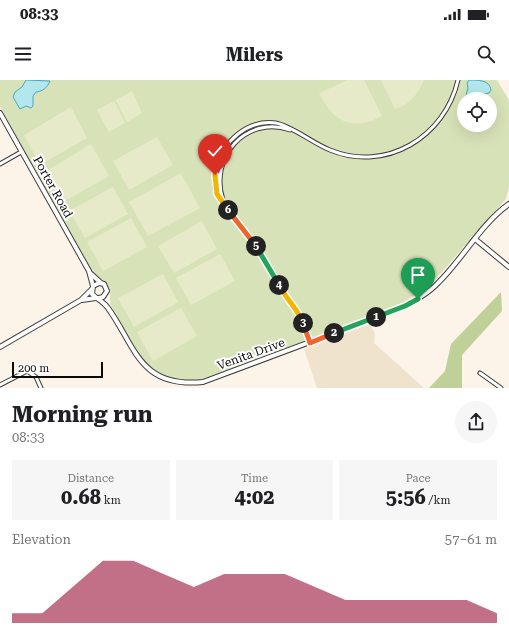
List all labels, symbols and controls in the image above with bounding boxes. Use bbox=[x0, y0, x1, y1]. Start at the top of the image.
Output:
text: 08:33 bbox=[20, 5, 58, 23]
icon: menu bbox=[12, 43, 34, 65]
icon: search bbox=[475, 43, 497, 65]
text: Milers bbox=[226, 44, 283, 65]
map controls bbox=[457, 92, 497, 132]
button: locate bbox=[457, 92, 497, 132]
pin bbox=[198, 134, 232, 175]
icon: check bbox=[204, 140, 226, 162]
street label: Porter Road bbox=[30, 154, 76, 221]
pin: 6 bbox=[218, 200, 238, 220]
text: 6 bbox=[225, 203, 231, 216]
pin: 5 bbox=[246, 236, 266, 256]
text: 5 bbox=[253, 239, 259, 252]
pin bbox=[401, 258, 435, 299]
icon: arrive bbox=[407, 264, 429, 286]
pin: 4 bbox=[269, 275, 289, 295]
text: 4 bbox=[276, 278, 282, 291]
pin: 1 bbox=[366, 307, 386, 327]
text: 1 bbox=[373, 310, 379, 323]
pin: 3 bbox=[293, 313, 313, 333]
text: 3 bbox=[300, 316, 306, 329]
pin: 2 bbox=[324, 323, 344, 343]
text: 2 bbox=[331, 326, 337, 339]
street label: Venita Drive bbox=[215, 335, 287, 373]
scale bar bbox=[12, 360, 103, 379]
text: 200 m bbox=[18, 362, 49, 375]
button: share bbox=[455, 401, 497, 443]
text: Morning run bbox=[12, 402, 153, 427]
text: 08:33 bbox=[12, 430, 44, 445]
text: Distance bbox=[68, 472, 114, 485]
text: Time bbox=[241, 472, 268, 485]
text: Pace bbox=[406, 472, 431, 485]
text: 0.68 bbox=[61, 485, 101, 509]
text: 4:02 bbox=[235, 485, 274, 509]
text: 5:56 bbox=[386, 485, 426, 509]
text: km bbox=[101, 494, 121, 507]
text: /km bbox=[426, 494, 451, 507]
text: Elevation bbox=[12, 532, 71, 547]
text: 57–61 m bbox=[445, 532, 497, 547]

